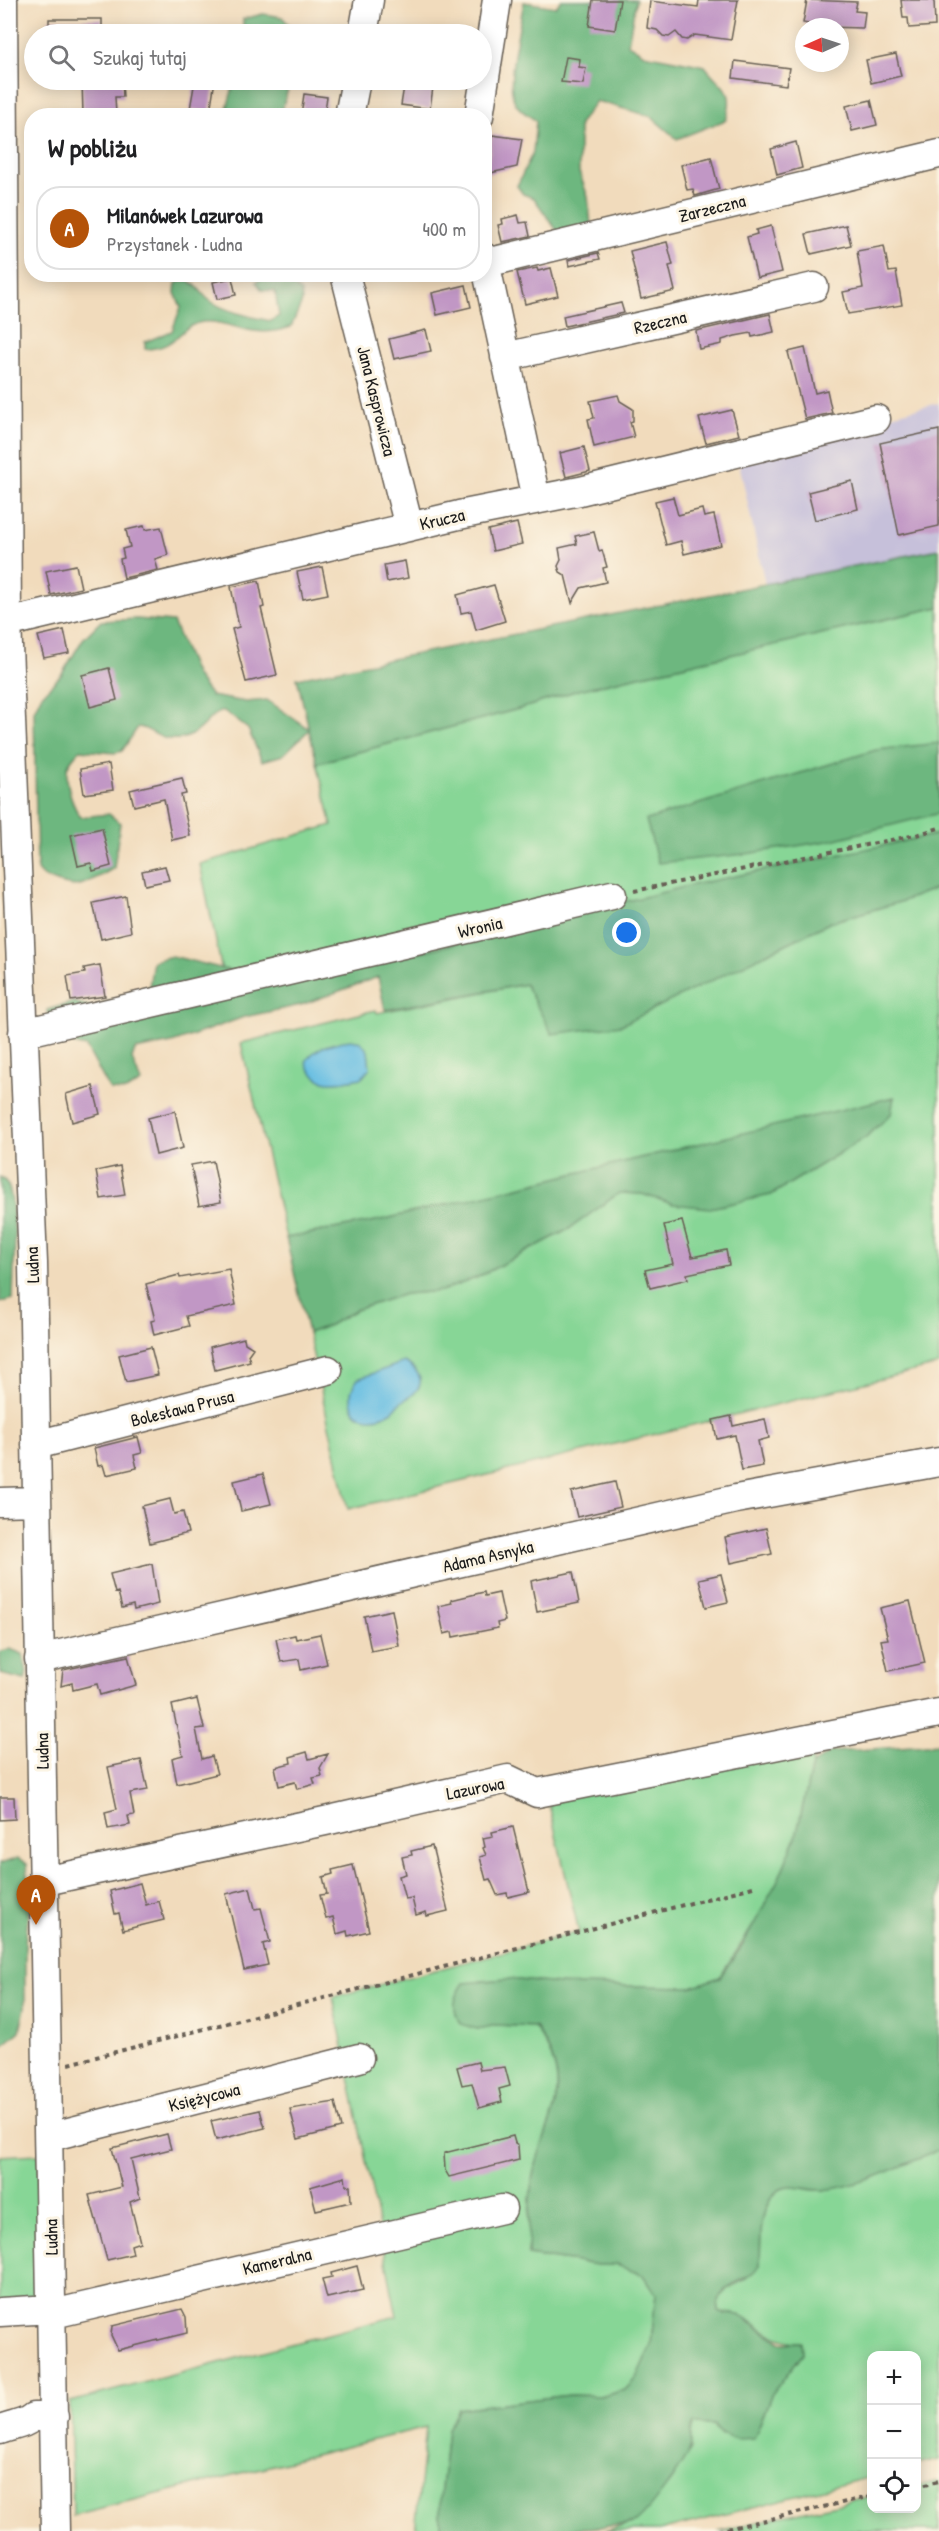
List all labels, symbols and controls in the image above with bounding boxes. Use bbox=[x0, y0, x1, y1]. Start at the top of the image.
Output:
north arrow bbox=[795, 18, 849, 72]
search box bbox=[24, 24, 492, 90]
icon: search bbox=[45, 41, 78, 74]
text: Szukaj tutaj bbox=[93, 42, 187, 72]
text: W pobliżu bbox=[48, 130, 137, 165]
street label: Zarzeczna bbox=[676, 188, 748, 228]
text: Milanówek Lazurowa bbox=[107, 200, 263, 230]
text: A bbox=[65, 215, 74, 242]
text: 400 m bbox=[422, 215, 466, 242]
text: Przystanek · Ludna bbox=[107, 230, 242, 257]
street label: Rzeczna bbox=[631, 304, 689, 340]
street label: Jana Kasprowicza bbox=[351, 343, 403, 459]
street label: Krucza bbox=[417, 502, 467, 536]
street label: Wronia bbox=[456, 910, 504, 944]
your location bbox=[612, 918, 641, 947]
street label: Ludna bbox=[19, 1247, 45, 1283]
street label: Bolesława Prusa bbox=[128, 1383, 236, 1433]
street label: Adama Asnyka bbox=[440, 1533, 536, 1579]
street label: Ludna bbox=[29, 1733, 55, 1769]
street label: Lazurowa bbox=[444, 1770, 506, 1806]
pin: A bbox=[16, 1876, 56, 1925]
street label: Księżycowa bbox=[166, 2076, 242, 2118]
street label: Ludna bbox=[38, 2219, 64, 2255]
street label: Kameralna bbox=[240, 2241, 314, 2281]
map controls bbox=[867, 2351, 921, 2513]
button: + bbox=[867, 2351, 921, 2405]
button: − bbox=[867, 2405, 921, 2459]
button: locate bbox=[867, 2459, 921, 2513]

